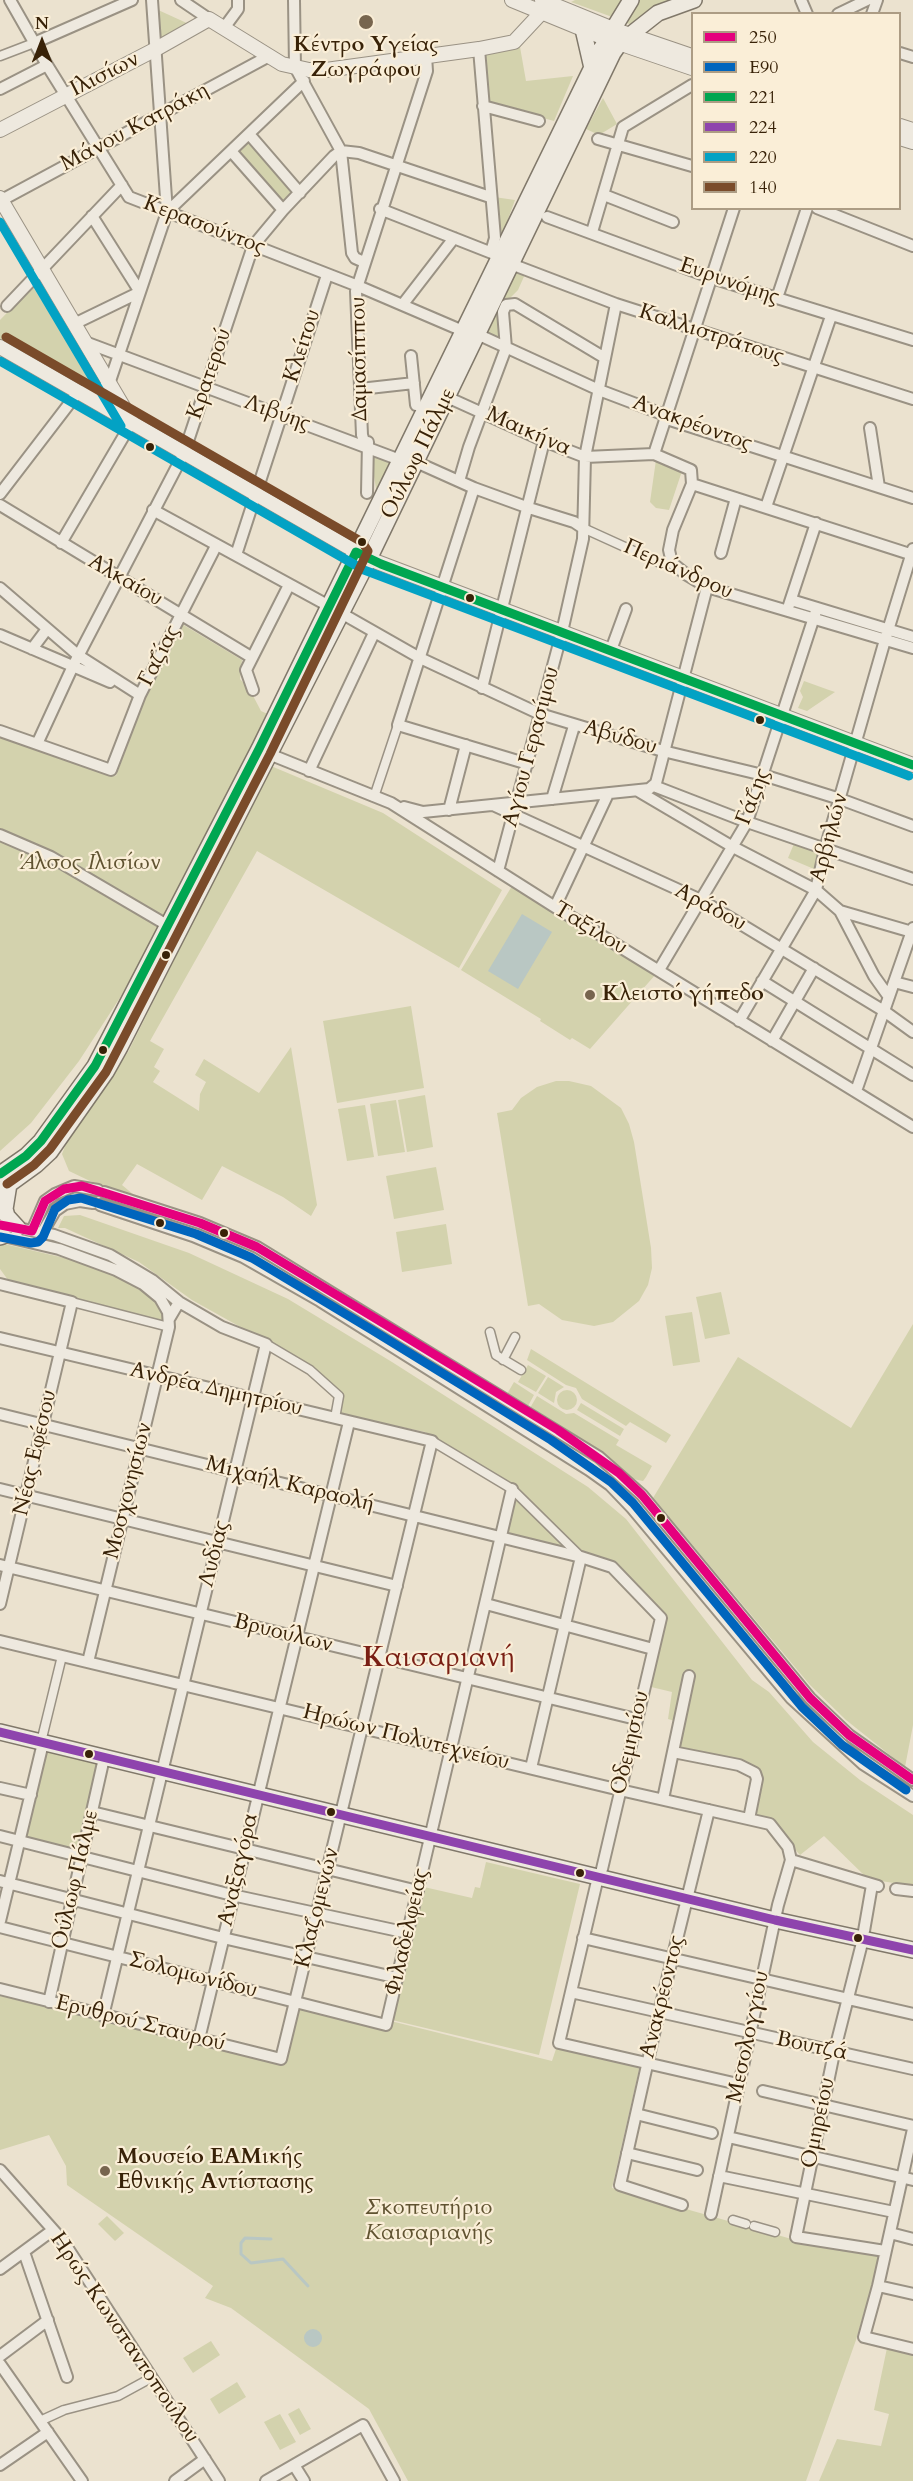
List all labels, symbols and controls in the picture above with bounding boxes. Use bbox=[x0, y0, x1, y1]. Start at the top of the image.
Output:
north arrow bbox=[12, 12, 72, 72]
legend bbox=[691, 12, 901, 210]
text: N bbox=[35, 13, 49, 35]
marker: Κέντρο Υγείας Ζωγράφου bbox=[357, 13, 375, 31]
text: 250 bbox=[749, 25, 777, 50]
place label: Κέντρο Υγείας Ζωγράφου bbox=[293, 33, 439, 84]
street label: Ιλισίων bbox=[66, 47, 144, 103]
text: Ε90 bbox=[749, 55, 779, 80]
street label: Μάνου Κατράκη bbox=[56, 78, 214, 178]
text: 221 bbox=[749, 85, 777, 110]
text: 224 bbox=[749, 115, 777, 140]
text: 220 bbox=[749, 145, 777, 170]
text: 140 bbox=[749, 175, 777, 200]
street label: Κερασούντος bbox=[139, 191, 269, 261]
street label: Ευρυνόμης bbox=[676, 253, 782, 311]
street label: Δαμασίππου bbox=[346, 296, 374, 422]
street label: Καλλιστράτους bbox=[635, 299, 787, 371]
street label: Κλείτου bbox=[279, 306, 327, 386]
street label: Κρατερού bbox=[182, 325, 238, 423]
street label: Ούλωφ Πάλμε bbox=[376, 384, 462, 524]
street label: Λιβύης bbox=[240, 390, 314, 438]
street label: Ανακρέοντος bbox=[629, 390, 755, 458]
street label: Μαικήνα bbox=[482, 402, 574, 462]
unlabelled marker bbox=[144, 441, 156, 453]
street label: Περιάνδρου bbox=[619, 534, 737, 606]
unlabelled marker bbox=[356, 536, 368, 548]
street label: Αλκαίου bbox=[83, 549, 167, 613]
unlabelled marker bbox=[464, 592, 476, 604]
street label: Γαζίας bbox=[133, 621, 187, 691]
street label: Αγίου Γερασίμου bbox=[498, 664, 566, 830]
unlabelled marker bbox=[754, 714, 766, 726]
street label: Αβύδου bbox=[580, 715, 660, 761]
street label: Γάζης bbox=[731, 765, 777, 829]
street label: Αρβηλών bbox=[805, 790, 855, 886]
park label: Άλσος Ιλισίων bbox=[19, 851, 161, 877]
street label: Αράδου bbox=[670, 878, 750, 938]
street label: Ταξίλου bbox=[548, 897, 632, 961]
unlabelled marker bbox=[160, 949, 172, 961]
place label: Κλειστό γήπεδο bbox=[602, 982, 764, 1008]
marker: Κλειστό γήπεδο bbox=[583, 988, 597, 1002]
unlabelled marker bbox=[97, 1044, 109, 1056]
unlabelled marker bbox=[154, 1217, 166, 1229]
unlabelled marker bbox=[218, 1227, 230, 1239]
street label: Ανδρέα Δημητρίου bbox=[127, 1357, 305, 1423]
street label: Νέας Εφέσου bbox=[9, 1387, 63, 1519]
street label: Μοσχονησίων bbox=[99, 1420, 159, 1562]
street label: Μιχαήλ Καραολή bbox=[203, 1451, 377, 1519]
unlabelled marker bbox=[655, 1512, 667, 1524]
street label: Λυδίας bbox=[194, 1518, 236, 1590]
street label: Βρυούλων bbox=[231, 1609, 335, 1659]
district label: Καισαριανή bbox=[362, 1643, 516, 1677]
street label: Οδεμησίου bbox=[606, 1688, 656, 1798]
street label: Ηρώων Πολυτεχνείου bbox=[300, 1700, 512, 1776]
unlabelled marker bbox=[83, 1748, 95, 1760]
unlabelled marker bbox=[325, 1806, 337, 1818]
street label: Ούλωφ Πάλμε bbox=[47, 1808, 105, 1952]
street label: Αναξαγόρα bbox=[213, 1811, 265, 1929]
street label: Κλαζομενών bbox=[290, 1845, 346, 1971]
street label: Φιλαδελφείας bbox=[381, 1866, 435, 1998]
unlabelled marker bbox=[574, 1867, 586, 1879]
unlabelled marker bbox=[852, 1932, 864, 1944]
street label: Ανακρέοντος bbox=[635, 1933, 691, 2061]
street label: Σολομωνίδου bbox=[126, 1947, 260, 2005]
street label: Μεσολογγίου bbox=[722, 1968, 776, 2106]
street label: Ερυθρού Σταυρού bbox=[52, 1990, 228, 2058]
street label: Βουτζά bbox=[774, 2027, 850, 2067]
street label: Ομηρείου bbox=[796, 2075, 842, 2171]
place label: Μουσείο ΕΑΜικής Εθνικής Αντίστασης bbox=[117, 2145, 314, 2196]
marker: Μουσείο ΕΑΜικής Εθνικής Αντίστασης bbox=[98, 2164, 112, 2178]
park label: Σκοπευτήριο Καισαριανής bbox=[365, 2196, 493, 2248]
street label: Ηρώς Κωνσταντοπούλου bbox=[44, 2228, 204, 2448]

